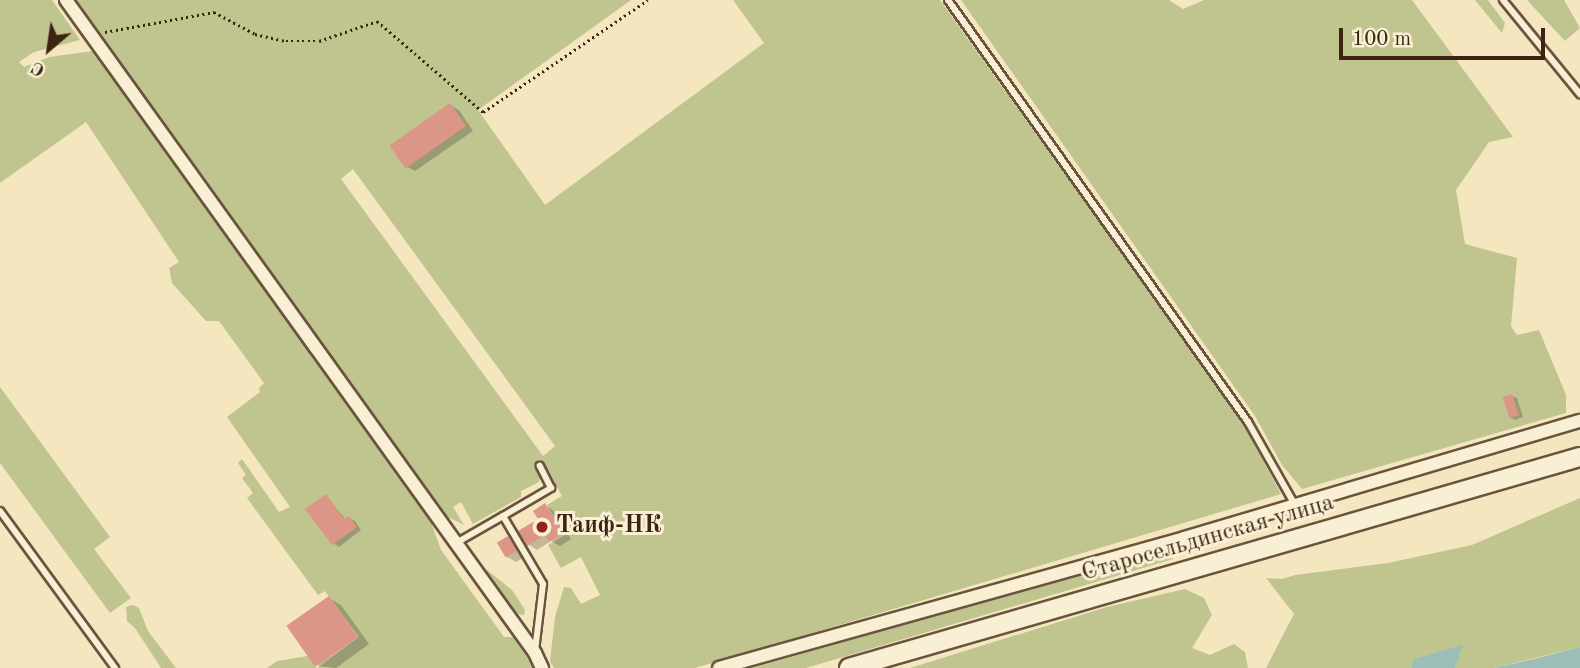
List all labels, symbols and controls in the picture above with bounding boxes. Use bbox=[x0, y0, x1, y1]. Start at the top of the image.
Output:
north arrow bbox=[14, 14, 84, 84]
scale bar bbox=[1342, 14, 1548, 58]
text: 100 m bbox=[1352, 29, 1411, 50]
text: С bbox=[28, 56, 49, 79]
street label: Старосельдинская улица bbox=[1079, 489, 1337, 589]
place label: Таиф-НК bbox=[556, 513, 661, 541]
marker: Таиф-НК bbox=[534, 519, 550, 535]

